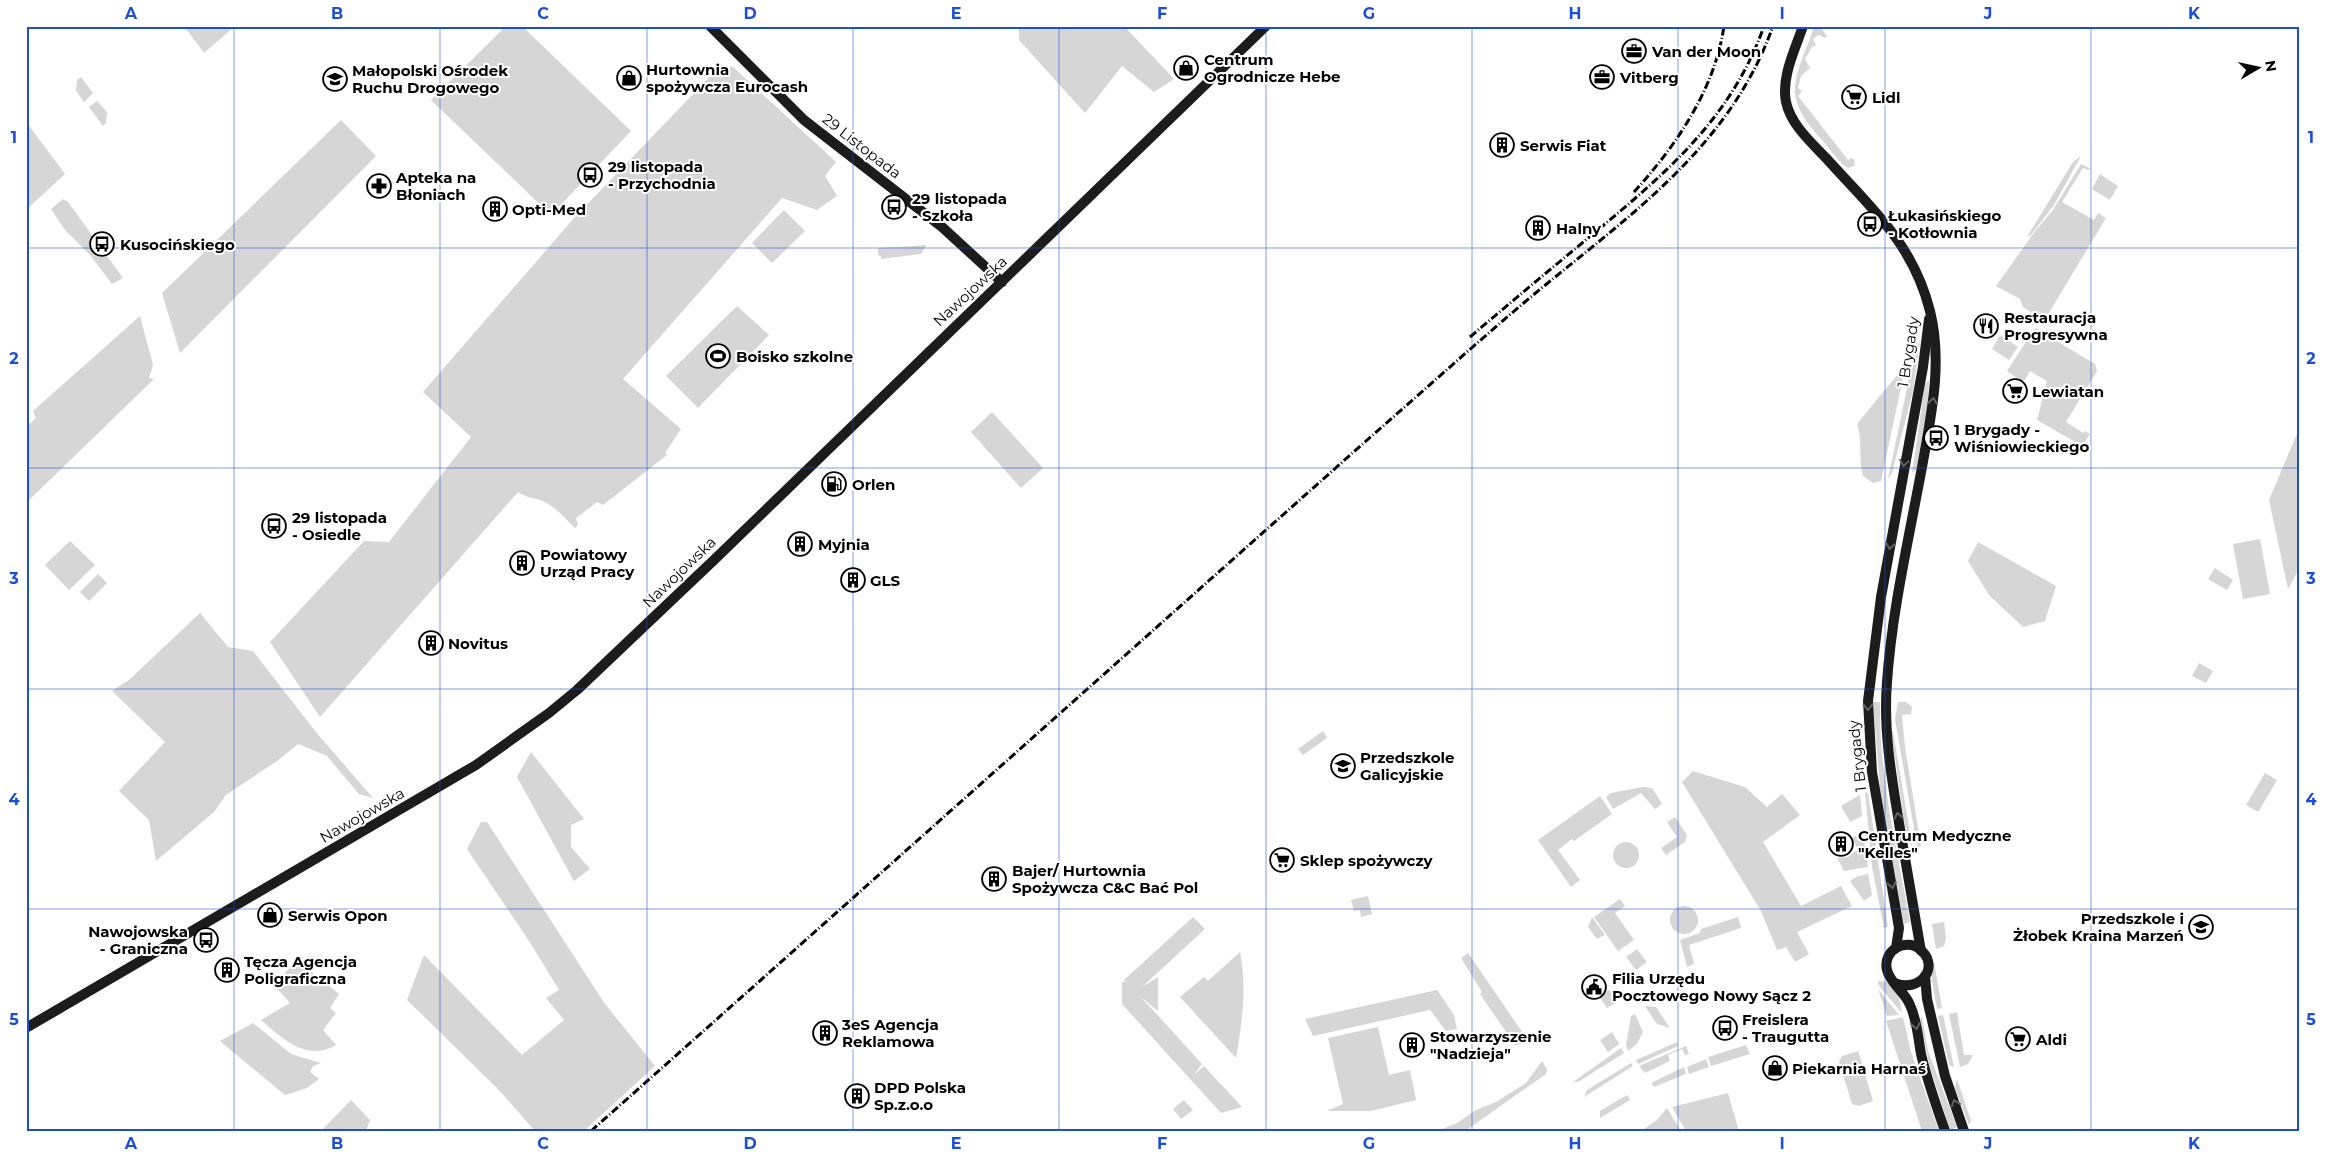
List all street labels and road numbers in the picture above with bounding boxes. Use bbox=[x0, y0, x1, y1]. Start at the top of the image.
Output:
street label: 29 Listopada bbox=[819, 109, 905, 183]
street label: Nawojowska bbox=[929, 252, 1011, 330]
street label: 1 Brygady bbox=[1893, 314, 1923, 389]
street label: Nawojowska bbox=[638, 532, 720, 612]
street label: 1 Brygady bbox=[1844, 718, 1870, 793]
street label: Nawojowska bbox=[316, 783, 408, 847]

